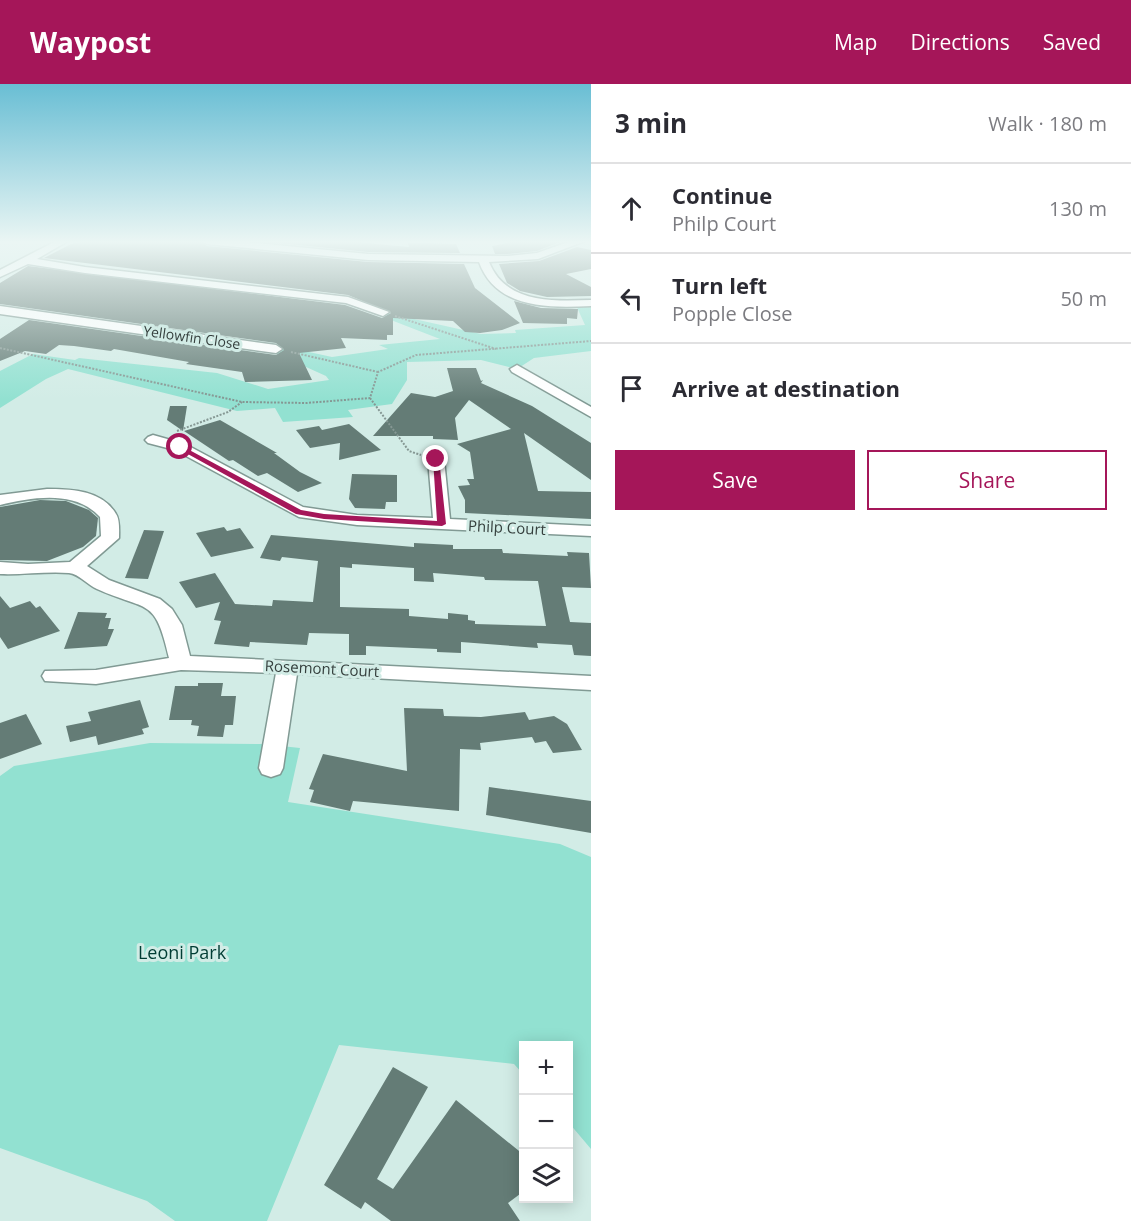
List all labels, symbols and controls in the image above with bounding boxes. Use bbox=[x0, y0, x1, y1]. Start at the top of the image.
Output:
text: Waypost bbox=[30, 23, 151, 61]
text: Map bbox=[834, 28, 877, 56]
text: Directions bbox=[910, 28, 1010, 56]
text: Saved bbox=[1043, 28, 1101, 56]
text: 3 min bbox=[615, 105, 687, 141]
text: Walk · 180 m bbox=[988, 110, 1107, 137]
text: Continue bbox=[672, 180, 772, 210]
icon: ahead bbox=[615, 192, 648, 225]
text: 130 m bbox=[1049, 195, 1107, 222]
text: Philp Court bbox=[672, 210, 776, 237]
text: Turn left bbox=[672, 270, 767, 300]
icon: left bbox=[615, 282, 648, 315]
text: 50 m bbox=[1060, 285, 1107, 312]
text: Popple Close bbox=[672, 300, 792, 327]
street label: Yellowfin Close bbox=[142, 321, 242, 353]
icon: arrive bbox=[615, 372, 648, 405]
text: Arrive at destination bbox=[672, 373, 900, 403]
route start bbox=[166, 433, 192, 459]
route end bbox=[422, 445, 448, 471]
button: Save bbox=[615, 450, 855, 510]
button: Share bbox=[867, 450, 1107, 510]
street label: Philp Court bbox=[468, 515, 546, 539]
street label: Rosemont Court bbox=[264, 655, 380, 681]
park label: Leoni Park bbox=[138, 940, 227, 964]
map controls bbox=[519, 1041, 573, 1203]
button: + bbox=[519, 1041, 573, 1095]
button: − bbox=[519, 1095, 573, 1149]
button: layers bbox=[519, 1149, 573, 1203]

